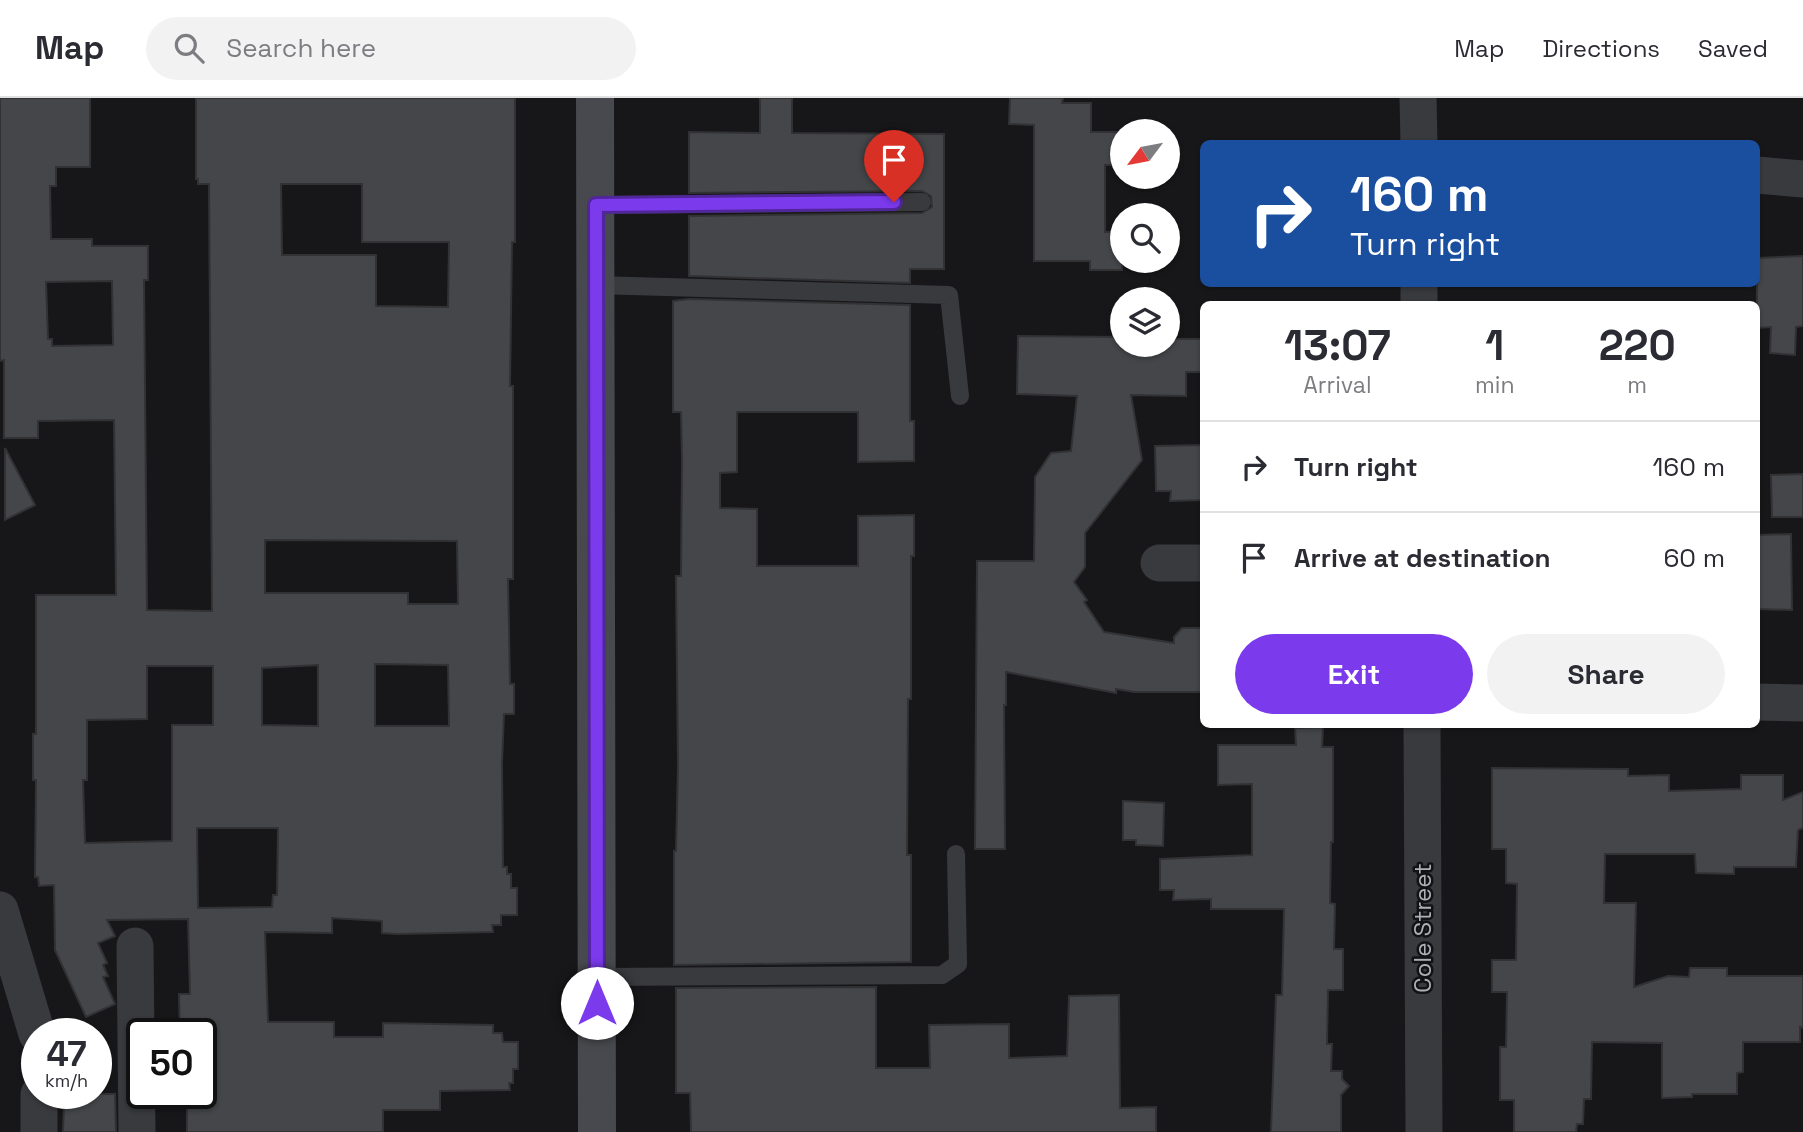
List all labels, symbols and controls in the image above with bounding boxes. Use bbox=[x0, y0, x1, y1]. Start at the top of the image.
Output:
search box bbox=[146, 17, 636, 80]
text: Map bbox=[35, 27, 104, 69]
icon: search bbox=[170, 29, 208, 67]
text: Search here bbox=[226, 31, 376, 65]
text: Map bbox=[1454, 33, 1504, 64]
text: Directions bbox=[1542, 33, 1660, 64]
text: Saved bbox=[1698, 33, 1768, 64]
north arrow bbox=[1110, 119, 1180, 189]
map controls bbox=[1110, 119, 1180, 357]
pin bbox=[864, 130, 924, 202]
icon: arrive bbox=[875, 141, 913, 179]
text: 160 m bbox=[1350, 163, 1488, 225]
icon: right bbox=[1235, 168, 1326, 259]
button: search bbox=[1110, 203, 1180, 273]
text: Turn right bbox=[1350, 224, 1500, 264]
button: layers bbox=[1110, 287, 1180, 357]
text: 13:07 bbox=[1284, 319, 1391, 372]
text: 1 bbox=[1485, 319, 1504, 372]
text: 220 bbox=[1599, 319, 1676, 372]
text: Arrival bbox=[1303, 370, 1372, 400]
text: min bbox=[1475, 370, 1515, 400]
text: m bbox=[1627, 370, 1647, 400]
icon: right bbox=[1235, 448, 1273, 486]
text: Turn right bbox=[1294, 450, 1418, 484]
text: 160 m bbox=[1653, 450, 1725, 484]
icon: arrive bbox=[1235, 539, 1273, 577]
text: Arrive at destination bbox=[1294, 541, 1551, 575]
text: 60 m bbox=[1663, 541, 1725, 575]
button: Exit bbox=[1235, 634, 1473, 714]
button: Share bbox=[1487, 634, 1725, 714]
street label: Cole Street bbox=[1407, 863, 1438, 993]
position arrow bbox=[560, 966, 634, 1040]
speed limit sign: 50 bbox=[126, 1018, 217, 1109]
text: 47 bbox=[46, 1032, 87, 1076]
text: km/h bbox=[45, 1069, 88, 1092]

